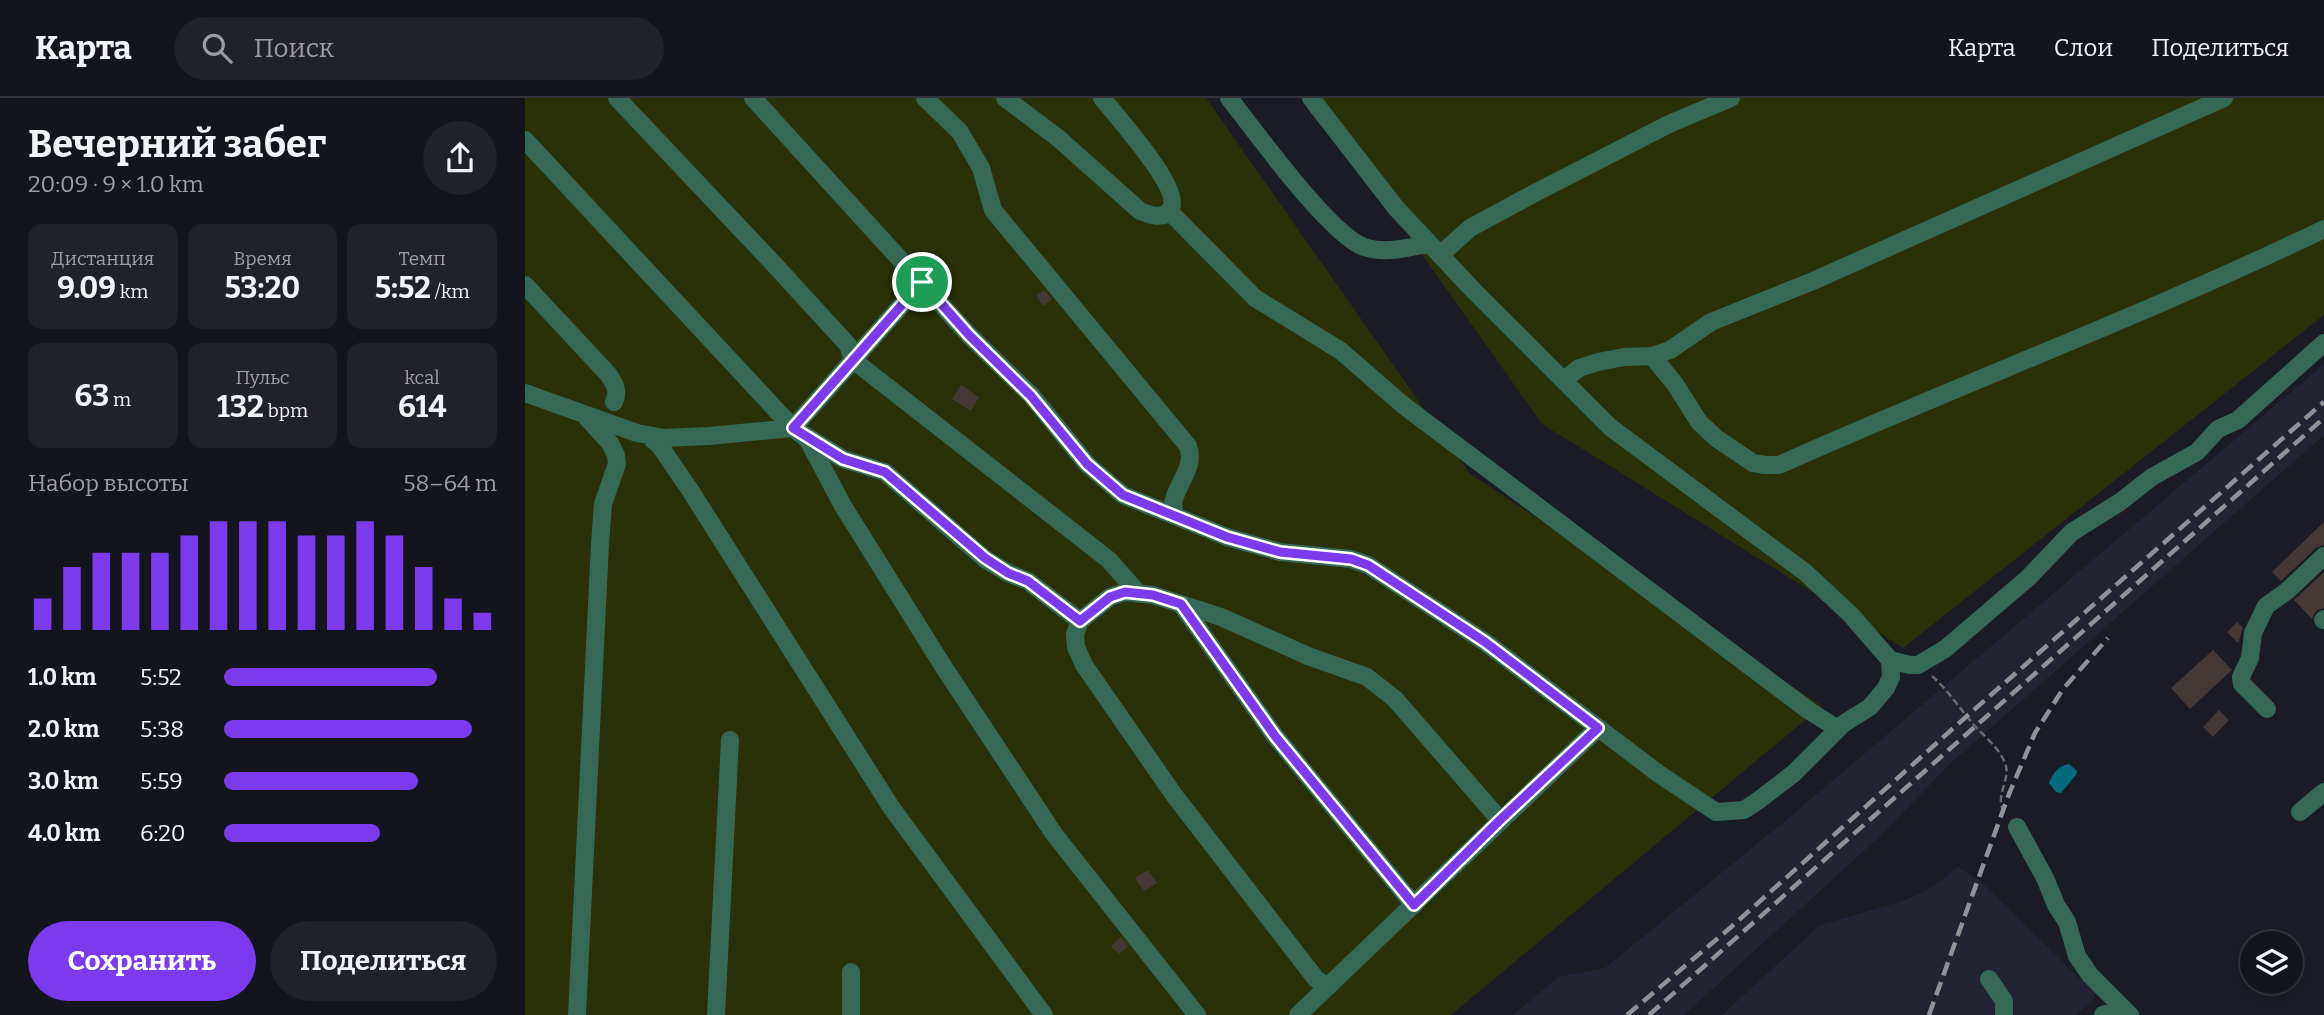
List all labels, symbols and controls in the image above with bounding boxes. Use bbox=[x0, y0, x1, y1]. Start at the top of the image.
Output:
search box bbox=[174, 17, 664, 80]
text: Карта bbox=[35, 28, 132, 68]
icon: search bbox=[198, 29, 236, 67]
text: Поиск bbox=[254, 33, 334, 64]
text: Карта bbox=[1948, 34, 2016, 62]
text: Слои bbox=[2054, 34, 2113, 62]
text: Поделиться bbox=[2151, 34, 2289, 62]
text: Вечерний забег bbox=[28, 121, 326, 167]
button: share bbox=[423, 121, 497, 195]
text: 20:09 · 9 × 1.0 km bbox=[28, 170, 204, 198]
text: Дистанция bbox=[51, 247, 154, 270]
text: Время bbox=[233, 247, 292, 270]
text: Темп bbox=[398, 247, 446, 270]
pin bbox=[892, 252, 952, 312]
icon: arrive bbox=[903, 263, 941, 301]
text: 9.09 bbox=[57, 270, 116, 306]
text: 53:20 bbox=[225, 270, 300, 306]
text: 5:52 bbox=[375, 270, 431, 306]
text: km bbox=[116, 280, 148, 303]
text: /km bbox=[431, 280, 470, 303]
text: Пульс bbox=[235, 366, 290, 389]
text: kcal bbox=[404, 366, 440, 389]
text: 63 bbox=[74, 378, 109, 414]
text: m bbox=[109, 388, 131, 411]
text: 132 bbox=[217, 389, 264, 425]
text: 614 bbox=[398, 389, 446, 425]
text: bpm bbox=[264, 399, 308, 422]
text: Набор высоты bbox=[28, 469, 189, 497]
text: 58–64 m bbox=[403, 469, 497, 497]
text: 1.0 km bbox=[28, 663, 97, 691]
text: 5:52 bbox=[140, 663, 182, 691]
text: 2.0 km bbox=[28, 715, 99, 743]
text: 5:38 bbox=[140, 715, 184, 743]
text: 3.0 km bbox=[28, 767, 99, 795]
text: 5:59 bbox=[140, 767, 183, 795]
text: 4.0 km bbox=[28, 819, 100, 847]
text: 6:20 bbox=[140, 819, 186, 847]
button: Сохранить bbox=[28, 921, 256, 1001]
button: Поделиться bbox=[270, 921, 497, 1001]
map controls bbox=[2240, 931, 2303, 994]
button: layers bbox=[2240, 931, 2303, 994]

